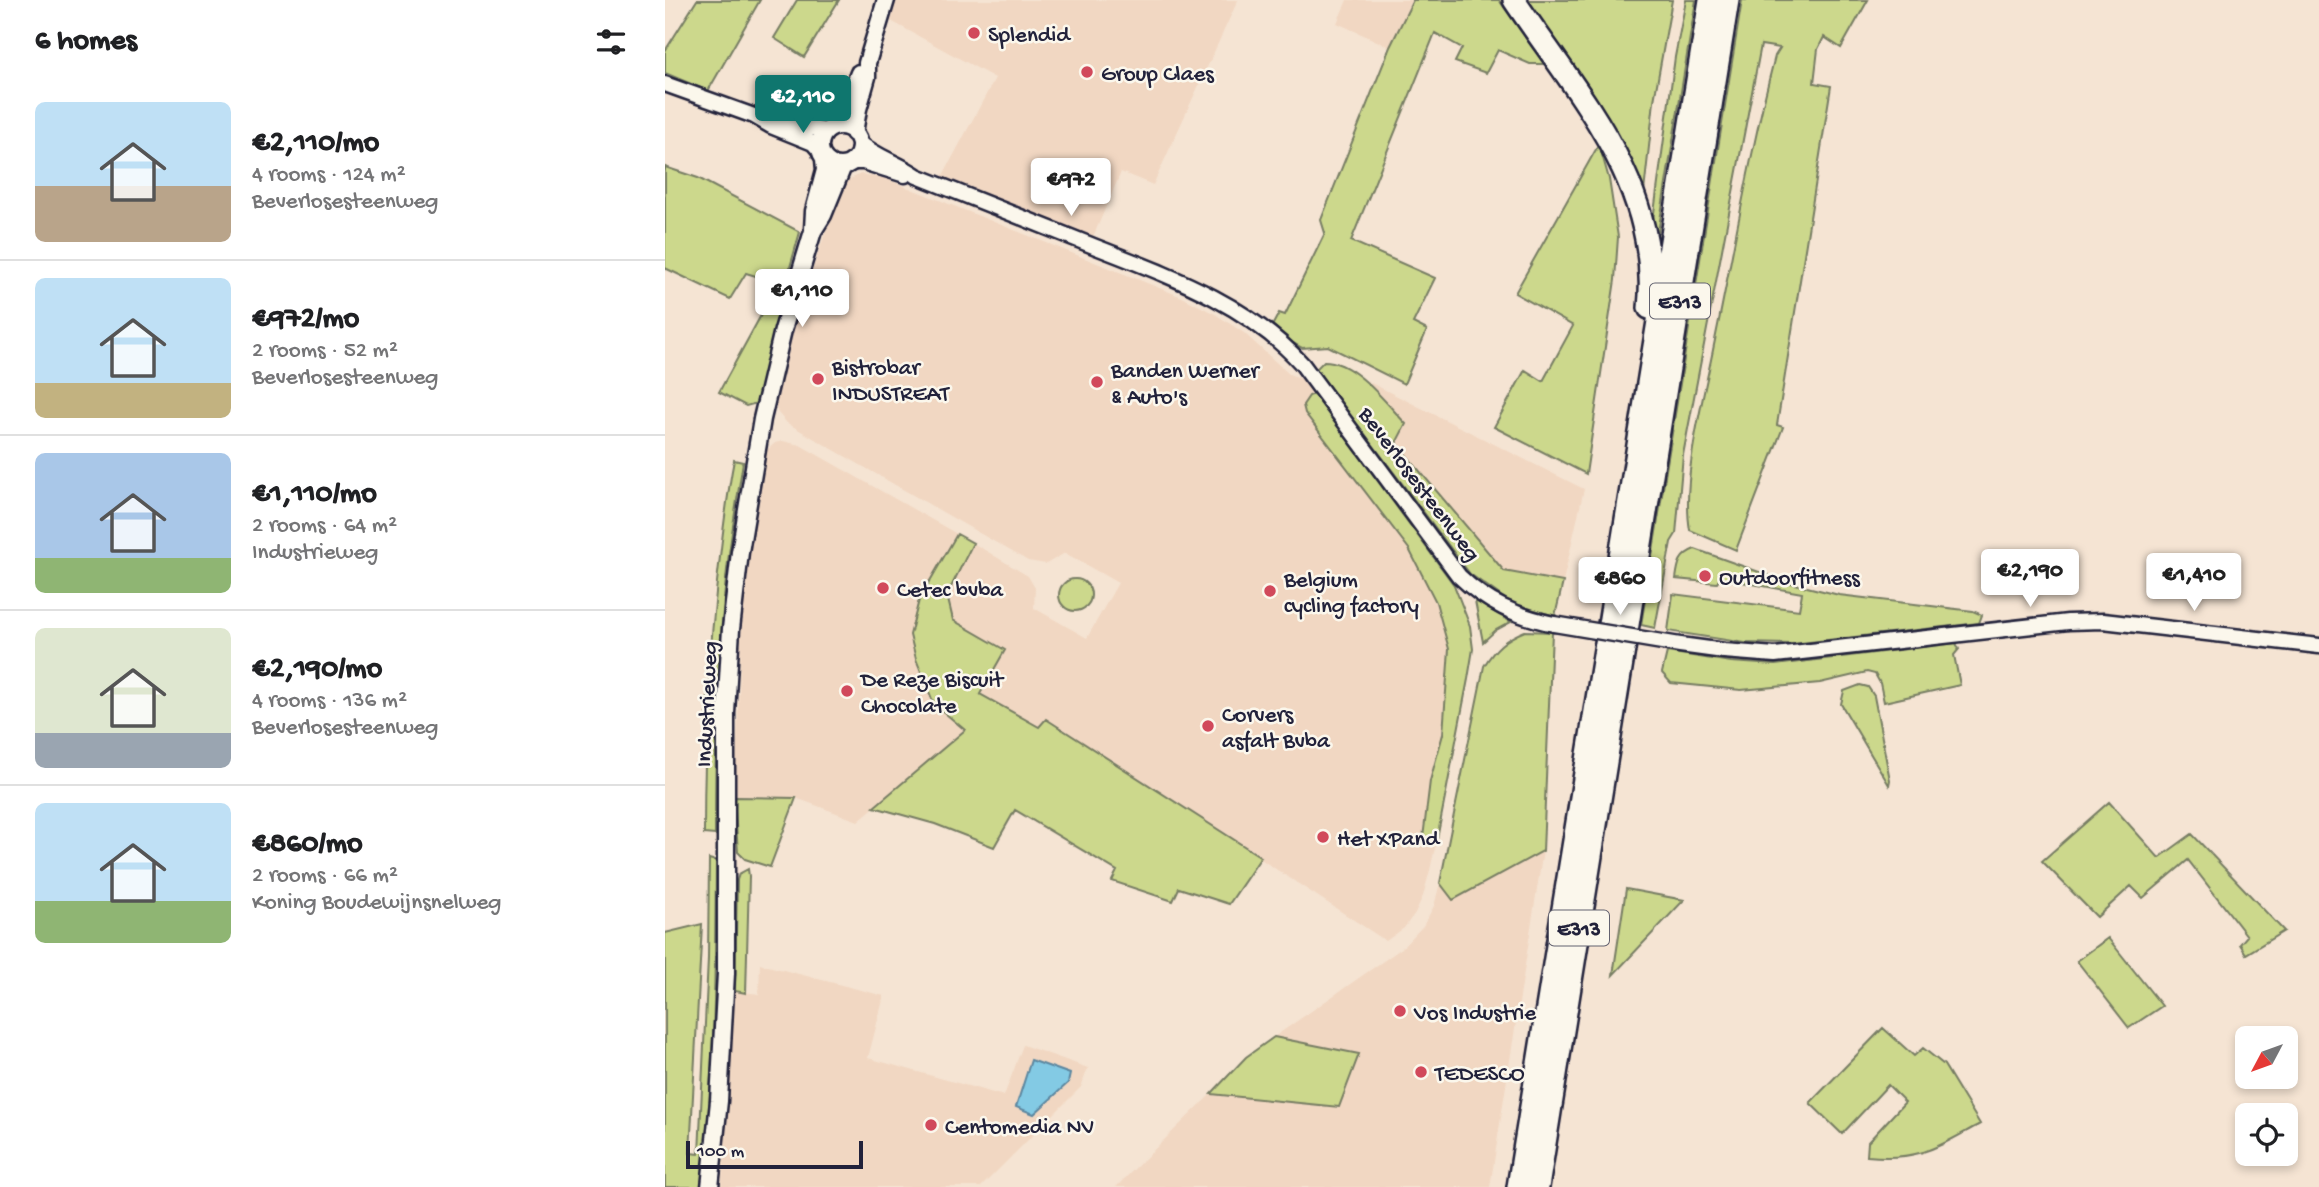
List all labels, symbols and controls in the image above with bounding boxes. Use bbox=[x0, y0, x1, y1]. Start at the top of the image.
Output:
icon: filters bbox=[592, 23, 630, 61]
place label: Splendid bbox=[988, 23, 1071, 50]
text: 6 homes bbox=[35, 25, 137, 60]
marker: Splendid bbox=[966, 25, 982, 41]
place label: Group Claes bbox=[1101, 62, 1214, 89]
marker: Group Claes bbox=[1079, 64, 1095, 80]
pin: €2,110 bbox=[746, 76, 860, 135]
text: €2,110 bbox=[771, 84, 835, 111]
text: €2,110/mo bbox=[252, 127, 379, 162]
icon: home bbox=[91, 130, 175, 214]
pin: €972 bbox=[1030, 158, 1112, 218]
text: 4 rooms · 124 m² bbox=[252, 162, 406, 189]
text: €972 bbox=[1047, 167, 1095, 194]
text: Beverlosesteenweg bbox=[252, 189, 438, 216]
pin: €1,110 bbox=[745, 270, 859, 329]
text: €1,110 bbox=[771, 278, 833, 305]
road number: E313 bbox=[1650, 284, 1710, 318]
text: €972/mo bbox=[252, 303, 359, 338]
icon: home bbox=[91, 306, 175, 390]
text: 2 rooms · 52 m² bbox=[252, 338, 398, 365]
place label: Bistrobar INDUSTREAT bbox=[831, 356, 950, 409]
place label: Banden Werner & Auto's bbox=[1110, 359, 1261, 412]
text: Beverlosesteenweg bbox=[252, 365, 438, 392]
marker: Bistrobar INDUSTREAT bbox=[810, 371, 826, 387]
marker: Banden Werner & Auto's bbox=[1089, 374, 1105, 390]
street label: Beverlosesteenweg bbox=[1351, 402, 1485, 568]
text: €1,110/mo bbox=[252, 478, 377, 513]
icon: home bbox=[91, 481, 175, 565]
text: 2 rooms · 64 m² bbox=[252, 513, 397, 540]
text: Industrieweg bbox=[252, 540, 378, 567]
pin: €2,190 bbox=[1973, 550, 2087, 609]
pin: €1,410 bbox=[2137, 554, 2251, 613]
pin: €860 bbox=[1579, 558, 1661, 617]
text: €2,190 bbox=[1997, 558, 2063, 585]
text: €1,410 bbox=[2162, 562, 2226, 589]
text: €860 bbox=[1594, 566, 1646, 593]
place label: Outdoorfitness bbox=[1719, 566, 1860, 593]
place label: Belgium cycling factory bbox=[1283, 568, 1419, 621]
marker: Outdoorfitness bbox=[1697, 568, 1713, 584]
place label: Cetec bvba bbox=[897, 578, 1004, 605]
marker: Cetec bvba bbox=[875, 580, 891, 596]
marker: Belgium cycling factory bbox=[1262, 583, 1278, 599]
street label: Industrieweg bbox=[692, 640, 725, 768]
text: €2,190/mo bbox=[252, 653, 382, 688]
icon: home bbox=[91, 656, 175, 740]
place label: De Reze Biscuit Chocolate bbox=[859, 668, 1004, 721]
marker: De Reze Biscuit Chocolate bbox=[839, 683, 855, 699]
text: 4 rooms · 136 m² bbox=[252, 688, 407, 715]
place label: Corvers asfalt Bvba bbox=[1222, 703, 1331, 756]
text: Beverlosesteenweg bbox=[252, 715, 438, 742]
marker: Corvers asfalt Bvba bbox=[1200, 718, 1216, 734]
place label: Het XPand bbox=[1337, 827, 1440, 854]
text: €860/mo bbox=[252, 828, 363, 863]
marker: Het XPand bbox=[1315, 829, 1331, 845]
icon: home bbox=[91, 831, 175, 915]
text: 2 rooms · 66 m² bbox=[252, 863, 398, 890]
text: Koning Boudewijnsnelweg bbox=[252, 890, 501, 917]
road number: E313 bbox=[1549, 911, 1609, 946]
place label: Vos Industrie bbox=[1413, 1001, 1537, 1028]
marker: Vos Industrie bbox=[1392, 1003, 1408, 1019]
north arrow bbox=[2235, 1026, 2298, 1088]
map controls bbox=[2235, 1026, 2298, 1166]
place label: TEDESCO bbox=[1433, 1062, 1525, 1089]
marker: TEDESCO bbox=[1413, 1064, 1429, 1080]
button: locate bbox=[2235, 1103, 2298, 1166]
place label: Centomedia NV bbox=[945, 1115, 1094, 1142]
marker: Centomedia NV bbox=[923, 1117, 939, 1133]
scale bar bbox=[686, 1138, 863, 1170]
text: 100 m bbox=[697, 1141, 744, 1164]

